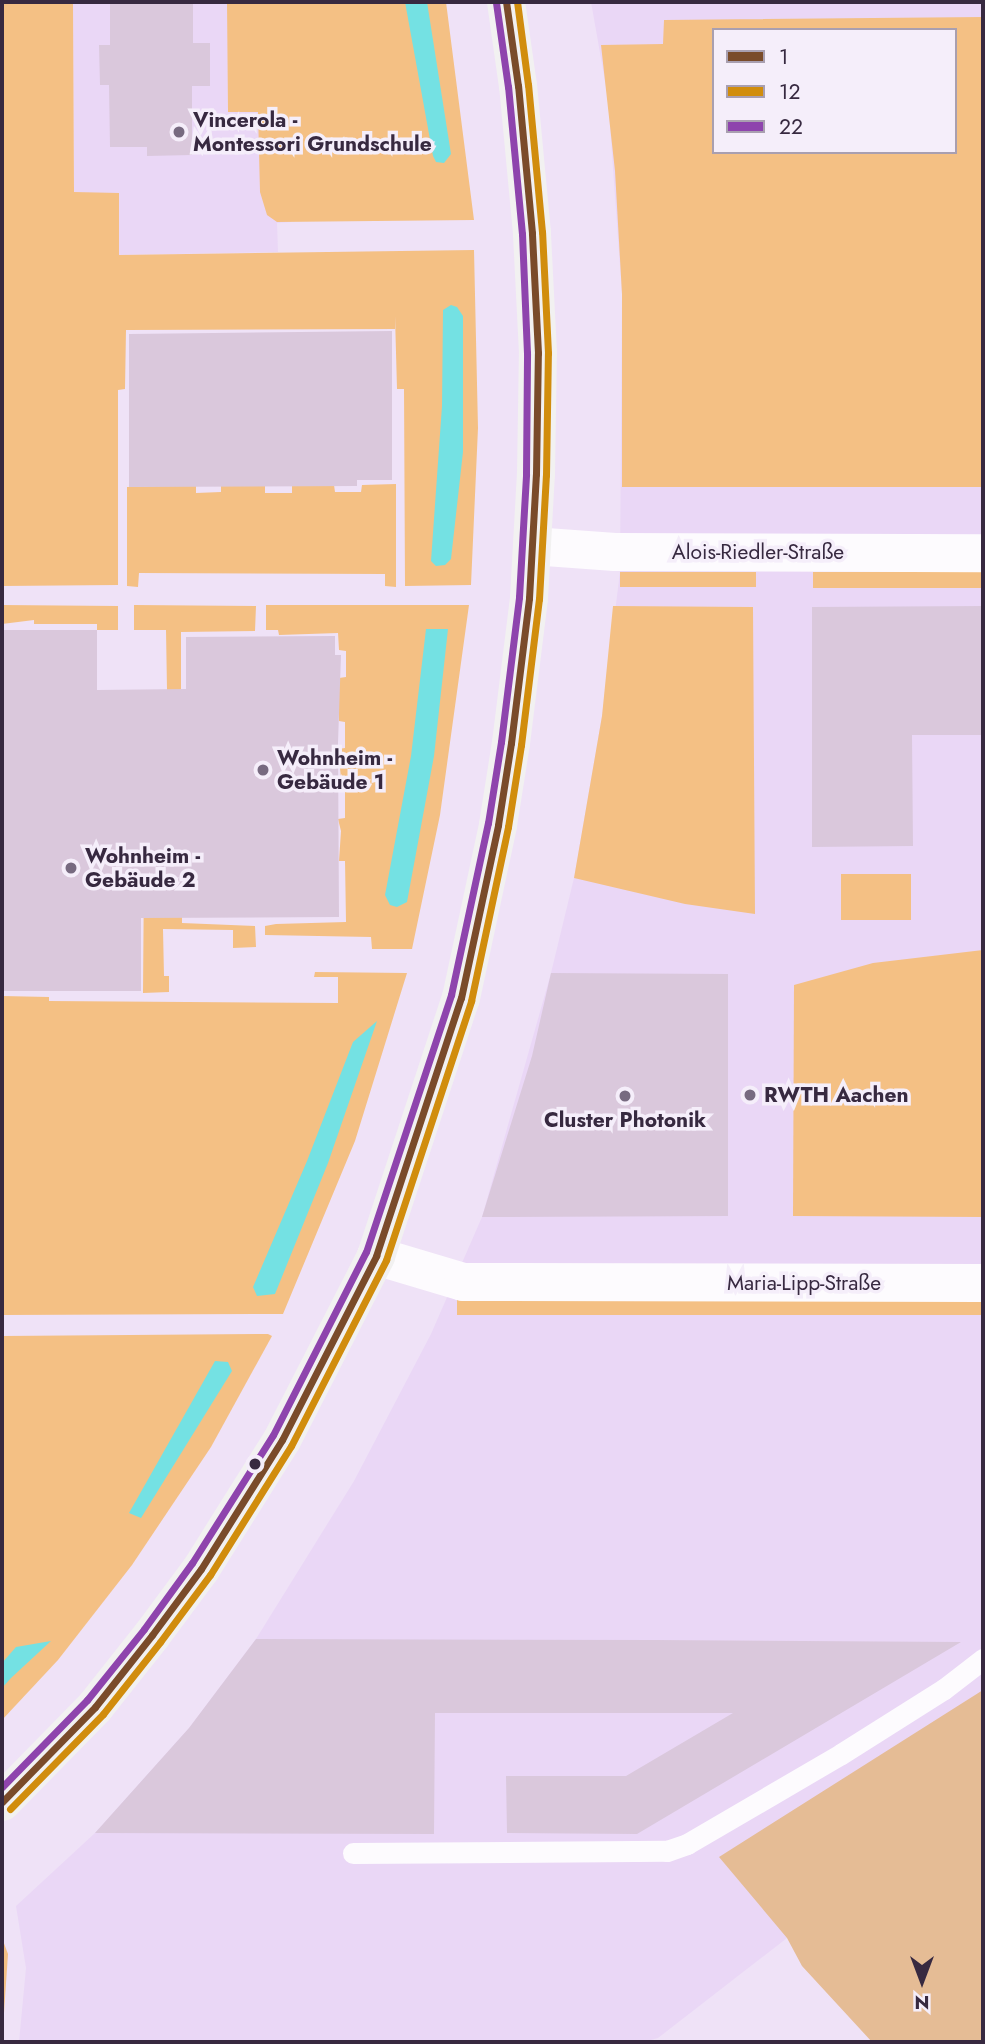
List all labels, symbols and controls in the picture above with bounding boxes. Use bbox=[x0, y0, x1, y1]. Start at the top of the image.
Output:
legend bbox=[712, 28, 957, 154]
text: 1 bbox=[779, 42, 788, 72]
text: 12 bbox=[779, 77, 800, 107]
place label: Vincerola - Montessori Grundschule bbox=[193, 107, 432, 157]
text: 22 bbox=[779, 112, 803, 142]
marker: Vincerola - Montessori Grundschule bbox=[171, 124, 187, 140]
street label: Alois-Riedler-Straße bbox=[672, 539, 844, 565]
place label: Wohnheim - Gebäude 1 bbox=[277, 745, 392, 795]
marker: Wohnheim - Gebäude 1 bbox=[255, 762, 271, 778]
place label: Wohnheim - Gebäude 2 bbox=[85, 843, 200, 893]
marker: Wohnheim - Gebäude 2 bbox=[63, 860, 79, 876]
place label: RWTH Aachen bbox=[764, 1082, 909, 1108]
marker: RWTH Aachen bbox=[742, 1087, 758, 1103]
marker: Cluster Photonik bbox=[617, 1088, 633, 1104]
place label: Cluster Photonik bbox=[544, 1107, 706, 1133]
street label: Maria-Lipp-Straße bbox=[727, 1270, 881, 1296]
unlabelled marker bbox=[248, 1457, 262, 1471]
north arrow bbox=[887, 1946, 957, 2016]
text: N bbox=[914, 1989, 930, 2016]

